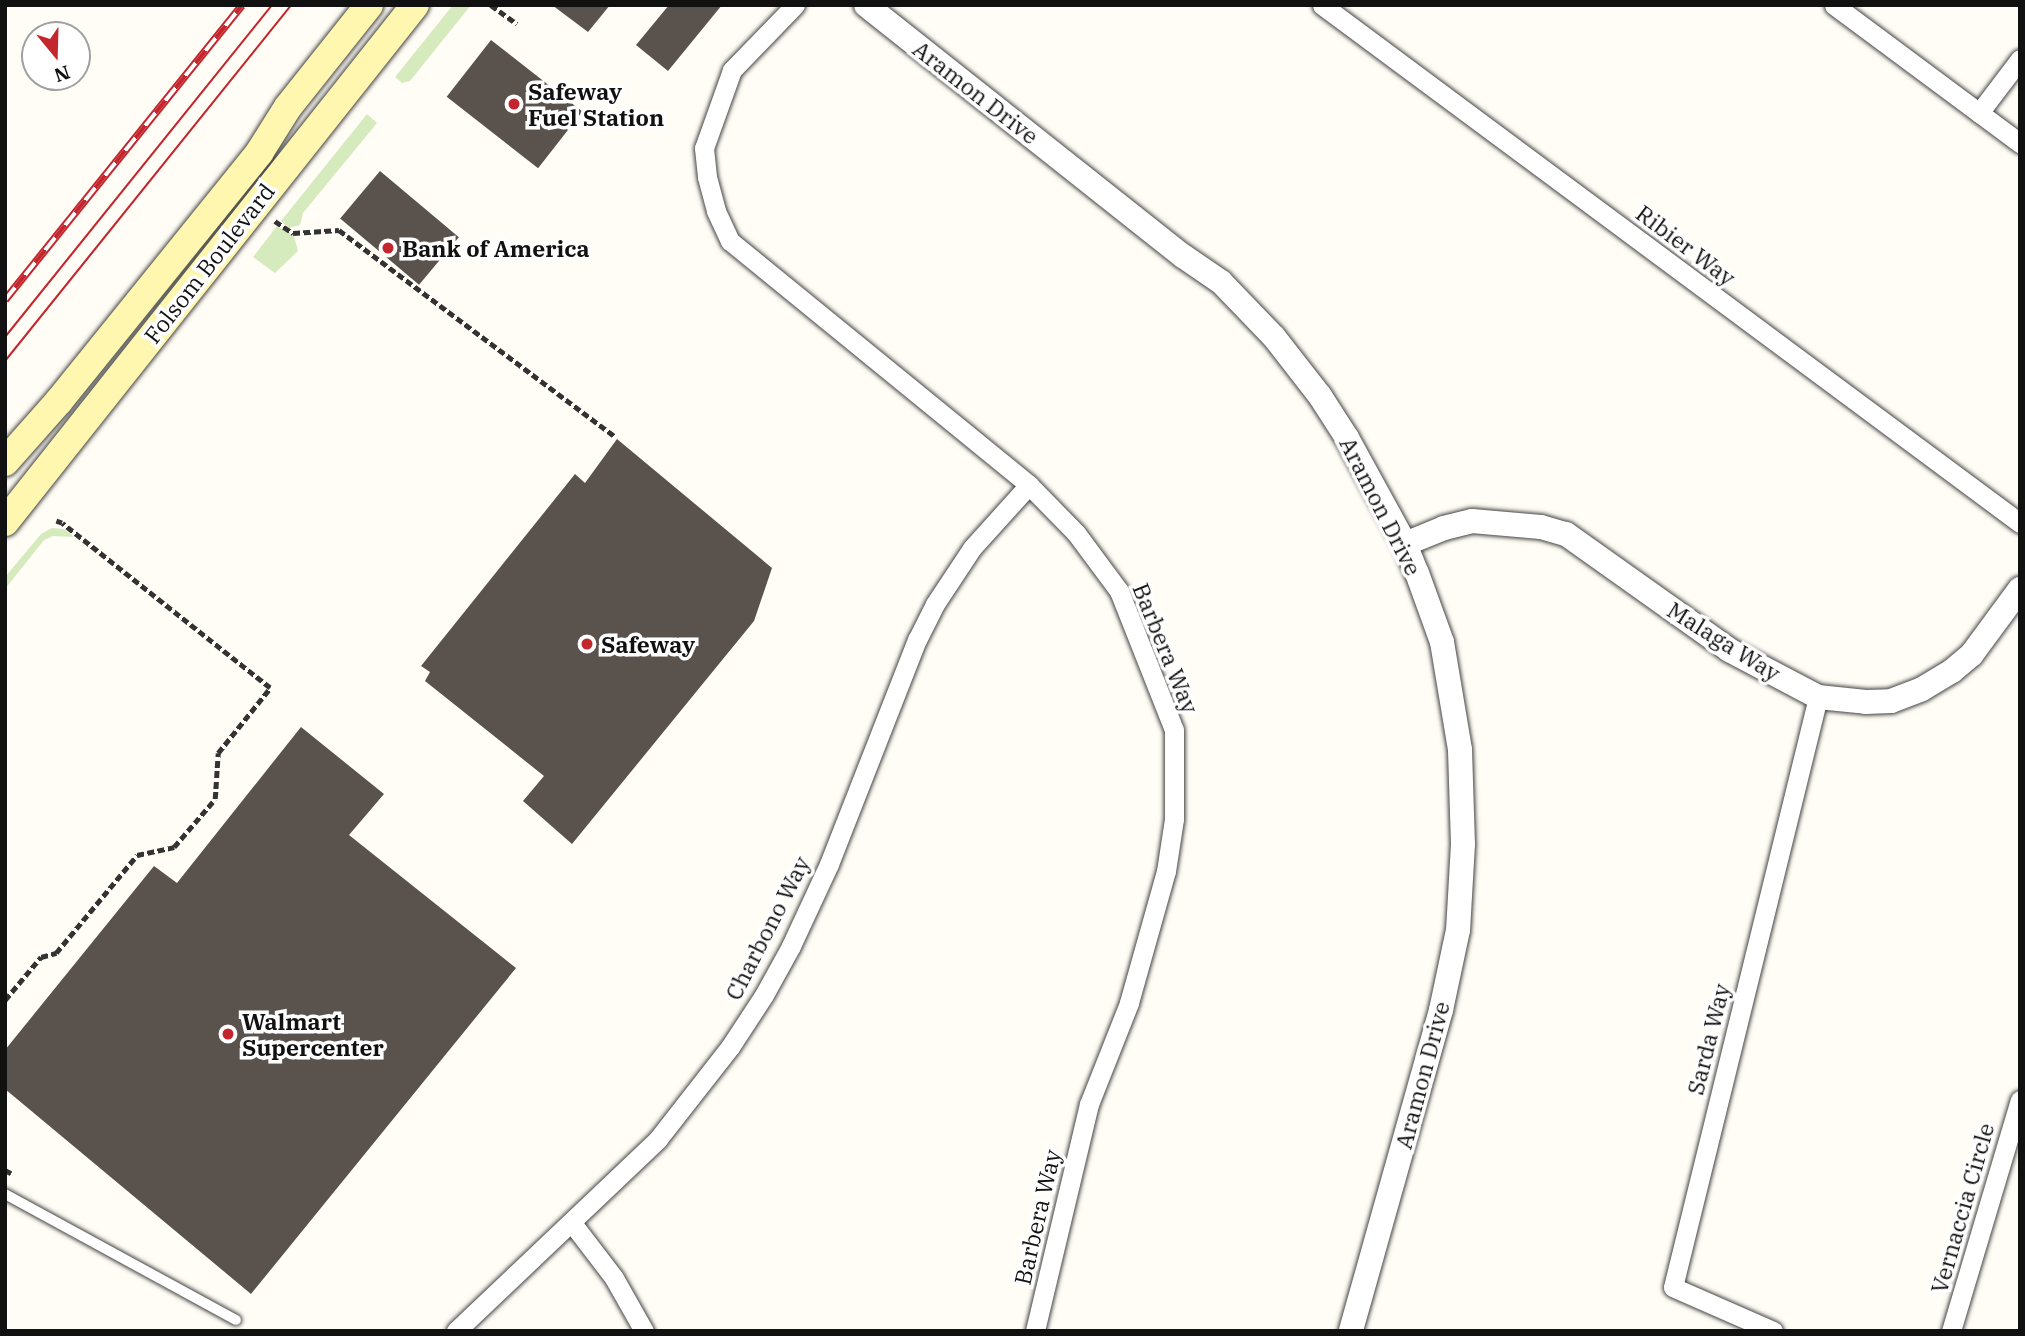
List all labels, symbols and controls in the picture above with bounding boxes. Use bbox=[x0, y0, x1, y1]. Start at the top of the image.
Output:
north arrow bbox=[21, 21, 91, 91]
street label: Aramon Drive bbox=[908, 34, 1044, 150]
text: N bbox=[51, 60, 73, 88]
place label: Safeway Fuel Station bbox=[528, 77, 664, 131]
marker: Safeway Fuel Station bbox=[506, 96, 522, 112]
street label: Folsom Boulevard bbox=[138, 178, 280, 348]
street label: Ribier Way bbox=[1631, 199, 1741, 291]
place label: Bank of America bbox=[402, 234, 590, 262]
marker: Bank of America bbox=[380, 240, 396, 256]
street label: Aramon Drive bbox=[1334, 432, 1428, 580]
street label: Barbera Way bbox=[1127, 579, 1205, 717]
street label: Malaga Way bbox=[1663, 595, 1785, 687]
place label: Safeway bbox=[601, 630, 695, 658]
marker: Safeway bbox=[579, 636, 595, 652]
street label: Charbono Way bbox=[719, 852, 815, 1004]
street label: Sarda Way bbox=[1681, 981, 1735, 1097]
street label: Aramon Drive bbox=[1389, 998, 1455, 1152]
place label: Walmart Supercenter bbox=[242, 1007, 384, 1061]
marker: Walmart Supercenter bbox=[220, 1026, 236, 1042]
street label: Vernaccia Circle bbox=[1924, 1120, 2000, 1296]
street label: Barbera Way bbox=[1008, 1147, 1066, 1287]

